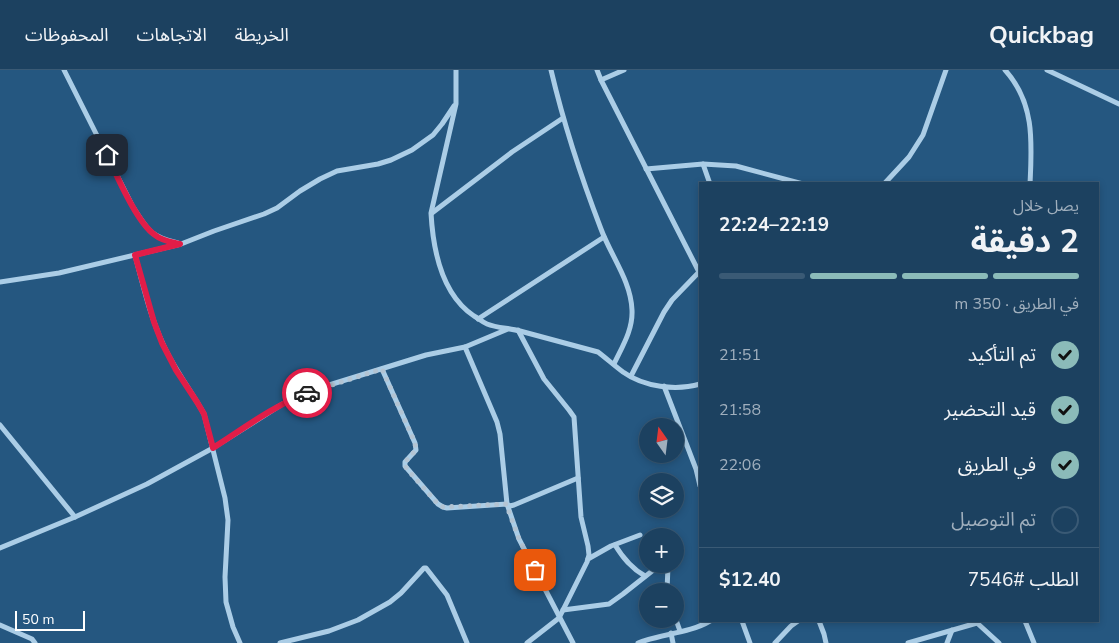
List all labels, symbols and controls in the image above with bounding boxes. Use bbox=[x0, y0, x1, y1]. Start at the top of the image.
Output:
text: Quickbag bbox=[989, 19, 1094, 51]
text: المحفوظات bbox=[25, 23, 109, 47]
text: الاتجاهات bbox=[137, 23, 207, 47]
text: الخريطة bbox=[235, 23, 289, 47]
pin bbox=[86, 134, 128, 176]
icon: home bbox=[93, 141, 121, 169]
text: يصل خلال bbox=[1013, 195, 1079, 217]
text: 22:19–22:24 bbox=[719, 212, 829, 238]
text: 2 دقيقة bbox=[971, 220, 1079, 263]
text: في الطريق · 350 m bbox=[955, 293, 1079, 315]
icon: check bbox=[1051, 341, 1079, 369]
text: تم التأكيد bbox=[968, 342, 1036, 368]
text: 21:51 bbox=[719, 344, 761, 366]
courier bbox=[282, 368, 332, 418]
icon: car bbox=[293, 379, 321, 407]
icon: check bbox=[1051, 396, 1079, 424]
text: قيد التحضير bbox=[944, 397, 1036, 423]
text: 21:58 bbox=[719, 399, 761, 421]
north arrow bbox=[639, 418, 684, 462]
map controls bbox=[639, 418, 684, 628]
icon: check bbox=[1051, 451, 1079, 479]
text: في الطريق bbox=[958, 452, 1036, 478]
text: 22:06 bbox=[719, 454, 761, 476]
button: layers bbox=[639, 473, 684, 518]
text: تم التوصيل bbox=[951, 507, 1036, 533]
button: + bbox=[639, 528, 684, 573]
pin bbox=[514, 549, 556, 591]
icon: bag bbox=[521, 556, 549, 584]
text: $12.40 bbox=[719, 567, 781, 593]
text: الطلب #7546 bbox=[968, 567, 1079, 593]
button: − bbox=[639, 583, 684, 628]
scale bar bbox=[15, 608, 85, 631]
text: 50 m bbox=[22, 610, 54, 629]

